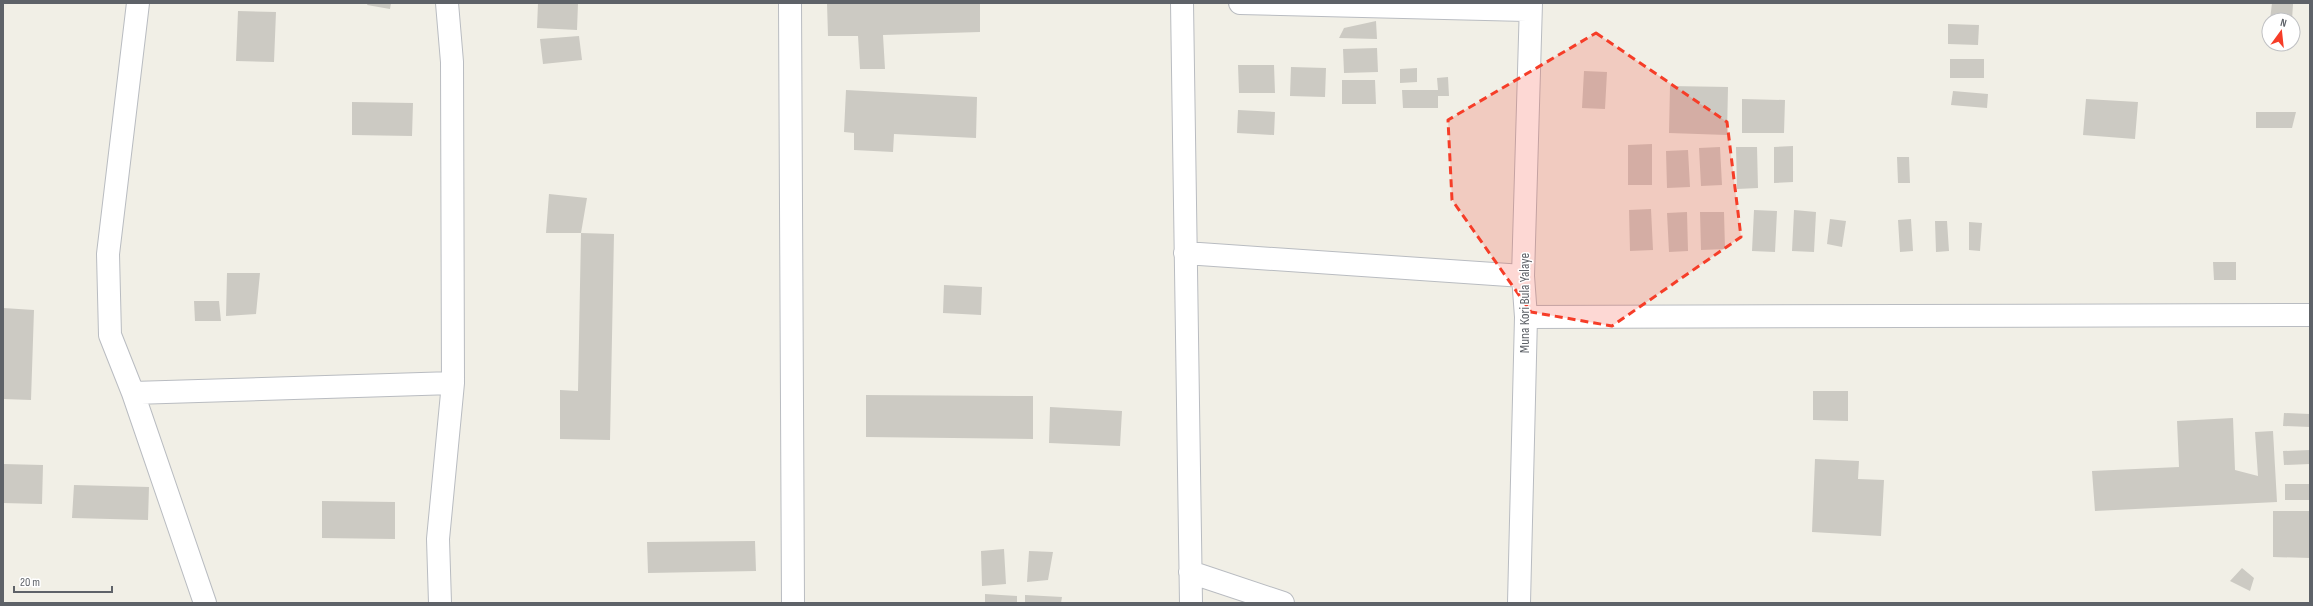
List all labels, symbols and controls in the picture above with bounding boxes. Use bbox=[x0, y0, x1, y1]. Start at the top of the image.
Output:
north arrow bbox=[2261, 12, 2301, 52]
text: N bbox=[2279, 16, 2288, 30]
street label: Muna Kori Bula Yalaye bbox=[1516, 253, 1533, 353]
scale bar bbox=[14, 568, 112, 594]
text: 20 m bbox=[20, 575, 40, 590]

